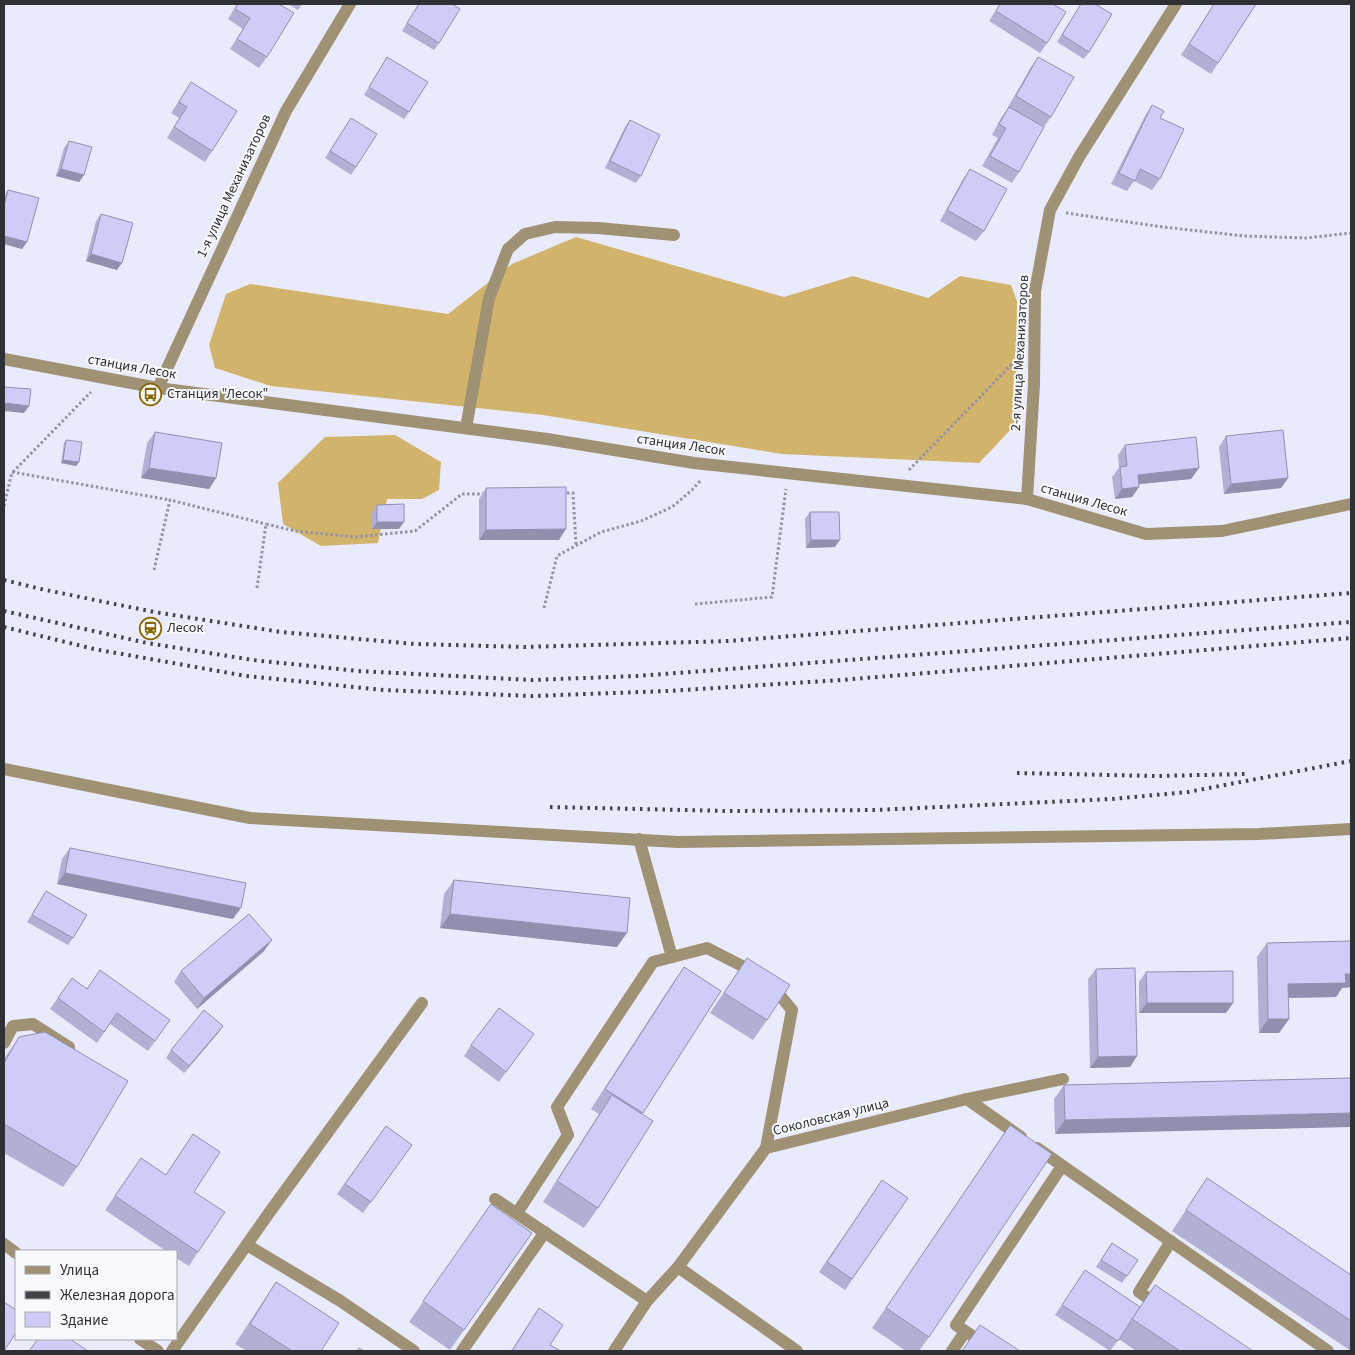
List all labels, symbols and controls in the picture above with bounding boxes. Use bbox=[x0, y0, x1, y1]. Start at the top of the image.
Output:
street label: 1-я улица Механизаторов bbox=[192, 111, 276, 261]
street label: 2-я улица Механизаторов bbox=[1006, 274, 1034, 432]
street label: станция Лесок bbox=[86, 349, 178, 385]
bus stop icon: Станция "Лесок" bbox=[139, 382, 163, 406]
place label: Станция "Лесок" bbox=[167, 384, 268, 404]
street label: станция Лесок bbox=[635, 429, 727, 461]
street label: станция Лесок bbox=[1038, 478, 1130, 522]
station icon: Лесок bbox=[139, 616, 163, 640]
place label: Лесок bbox=[167, 618, 203, 638]
street label: Соколовская улица bbox=[771, 1093, 891, 1141]
legend bbox=[15, 1250, 178, 1340]
text: Улица bbox=[60, 1260, 99, 1281]
text: Железная дорога bbox=[60, 1285, 175, 1306]
text: Здание bbox=[60, 1310, 108, 1331]

